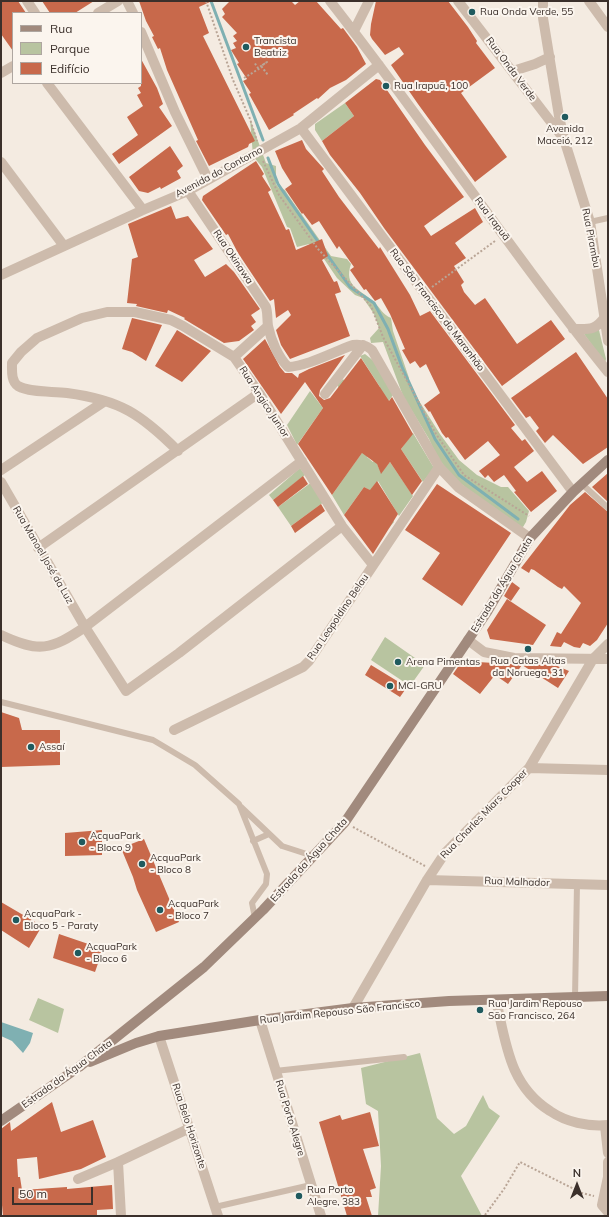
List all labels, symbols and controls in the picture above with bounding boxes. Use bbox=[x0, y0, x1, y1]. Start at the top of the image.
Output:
place label: Rua Onda Verde, 55 bbox=[480, 6, 573, 18]
marker: Rua Onda Verde, 55 bbox=[467, 7, 477, 17]
legend bbox=[12, 12, 142, 84]
text: Rua bbox=[50, 21, 72, 36]
place label: Trancista Beatriz bbox=[254, 35, 296, 58]
street label: Rua Onda Verde bbox=[483, 35, 539, 103]
text: Parque bbox=[50, 41, 90, 56]
marker: Trancista Beatriz bbox=[241, 42, 251, 52]
text: Edifício bbox=[50, 61, 90, 76]
place label: Rua Irapuã, 100 bbox=[394, 80, 468, 92]
marker: Rua Irapuã, 100 bbox=[381, 81, 391, 91]
marker: Avenida Maceió, 212 bbox=[560, 112, 570, 122]
place label: Avenida Maceió, 212 bbox=[537, 123, 593, 146]
street label: Avenida do Contorno bbox=[173, 144, 265, 200]
street label: Rua Irapuã bbox=[472, 195, 512, 243]
street label: Rua Pirambu bbox=[579, 207, 603, 269]
street label: Rua Okinawa bbox=[210, 228, 256, 286]
street label: Rua São Francisco do Maranhão bbox=[387, 246, 487, 374]
street label: Rua Angico Junior bbox=[236, 364, 292, 440]
street label: Rua Manoel José da Luz bbox=[10, 504, 76, 606]
street label: Estrada da Água Chata bbox=[469, 535, 535, 635]
street label: Rua Leopoldino Belau bbox=[305, 572, 371, 662]
marker: Rua Catas Altas da Noruega, 31 bbox=[523, 644, 533, 654]
place label: Rua Catas Altas da Noruega, 31 bbox=[490, 655, 566, 678]
place label: Arena Pimentas bbox=[406, 656, 480, 668]
marker: Arena Pimentas bbox=[393, 657, 403, 667]
place label: MCI-GRU bbox=[398, 680, 442, 692]
marker: MCI-GRU bbox=[385, 681, 395, 691]
place label: Assaí bbox=[39, 741, 65, 753]
marker: Assaí bbox=[26, 742, 36, 752]
street label: Rua Charles Miars Cooper bbox=[438, 767, 530, 861]
street label: Estrada da Água Chata bbox=[268, 816, 350, 904]
place label: AcquaPark - Bloco 9 bbox=[90, 830, 141, 854]
marker: AcquaPark - Bloco 9 bbox=[77, 837, 87, 847]
place label: AcquaPark - Bloco 8 bbox=[150, 852, 201, 876]
marker: AcquaPark - Bloco 8 bbox=[137, 859, 147, 869]
street label: Rua Malhador bbox=[484, 875, 550, 889]
place label: AcquaPark - Bloco 7 bbox=[168, 898, 219, 922]
marker: AcquaPark - Bloco 7 bbox=[155, 905, 165, 915]
place label: AcquaPark - Bloco 5 - Paraty bbox=[24, 908, 98, 932]
marker: AcquaPark - Bloco 5 - Paraty bbox=[11, 915, 21, 925]
place label: AcquaPark - Bloco 6 bbox=[86, 941, 137, 964]
marker: AcquaPark - Bloco 6 bbox=[73, 948, 83, 958]
street label: Rua Jardim Repouso São Francisco bbox=[259, 998, 421, 1026]
place label: Rua Jardim Repouso São Francisco, 264 bbox=[488, 998, 582, 1022]
marker: Rua Jardim Repouso São Francisco, 264 bbox=[475, 1005, 485, 1015]
street label: Estrada da Água Chata bbox=[19, 1037, 115, 1111]
street label: Rua Porto Alegre bbox=[273, 1078, 307, 1158]
street label: Rua Belo Horizonte bbox=[170, 1082, 208, 1170]
north arrow bbox=[557, 1165, 597, 1205]
text: N bbox=[573, 1166, 581, 1180]
scale bar bbox=[14, 1179, 95, 1205]
place label: Rua Porto Alegre, 383 bbox=[307, 1184, 360, 1208]
text: 50 m bbox=[19, 1186, 47, 1201]
marker: Rua Porto Alegre, 383 bbox=[294, 1191, 304, 1201]

